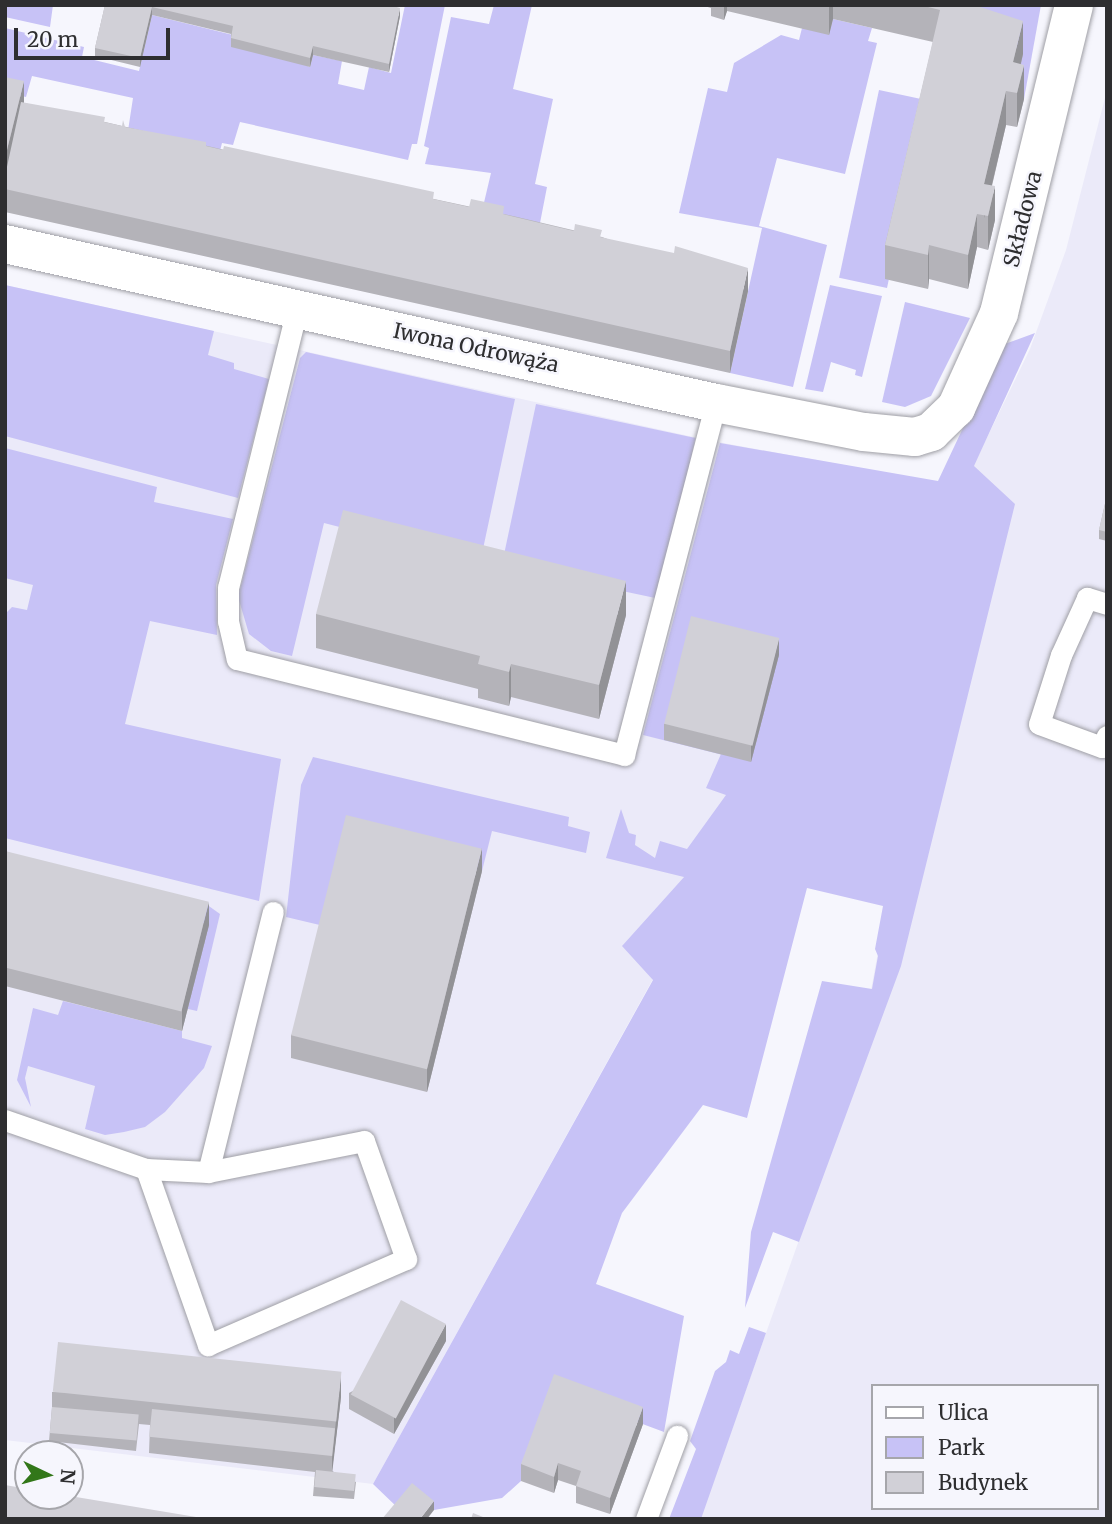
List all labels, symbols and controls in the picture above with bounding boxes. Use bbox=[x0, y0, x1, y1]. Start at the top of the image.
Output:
scale bar bbox=[18, 14, 173, 58]
text: 20 m bbox=[27, 26, 78, 53]
street label: Składowa bbox=[999, 168, 1047, 270]
street label: Iwona Odrowąża bbox=[391, 318, 561, 378]
legend bbox=[870, 1384, 1098, 1510]
text: Ulica bbox=[938, 1399, 988, 1426]
text: Park bbox=[938, 1434, 985, 1461]
north arrow bbox=[14, 1440, 84, 1510]
text: N bbox=[55, 1468, 81, 1485]
text: Budynek bbox=[938, 1469, 1028, 1496]

